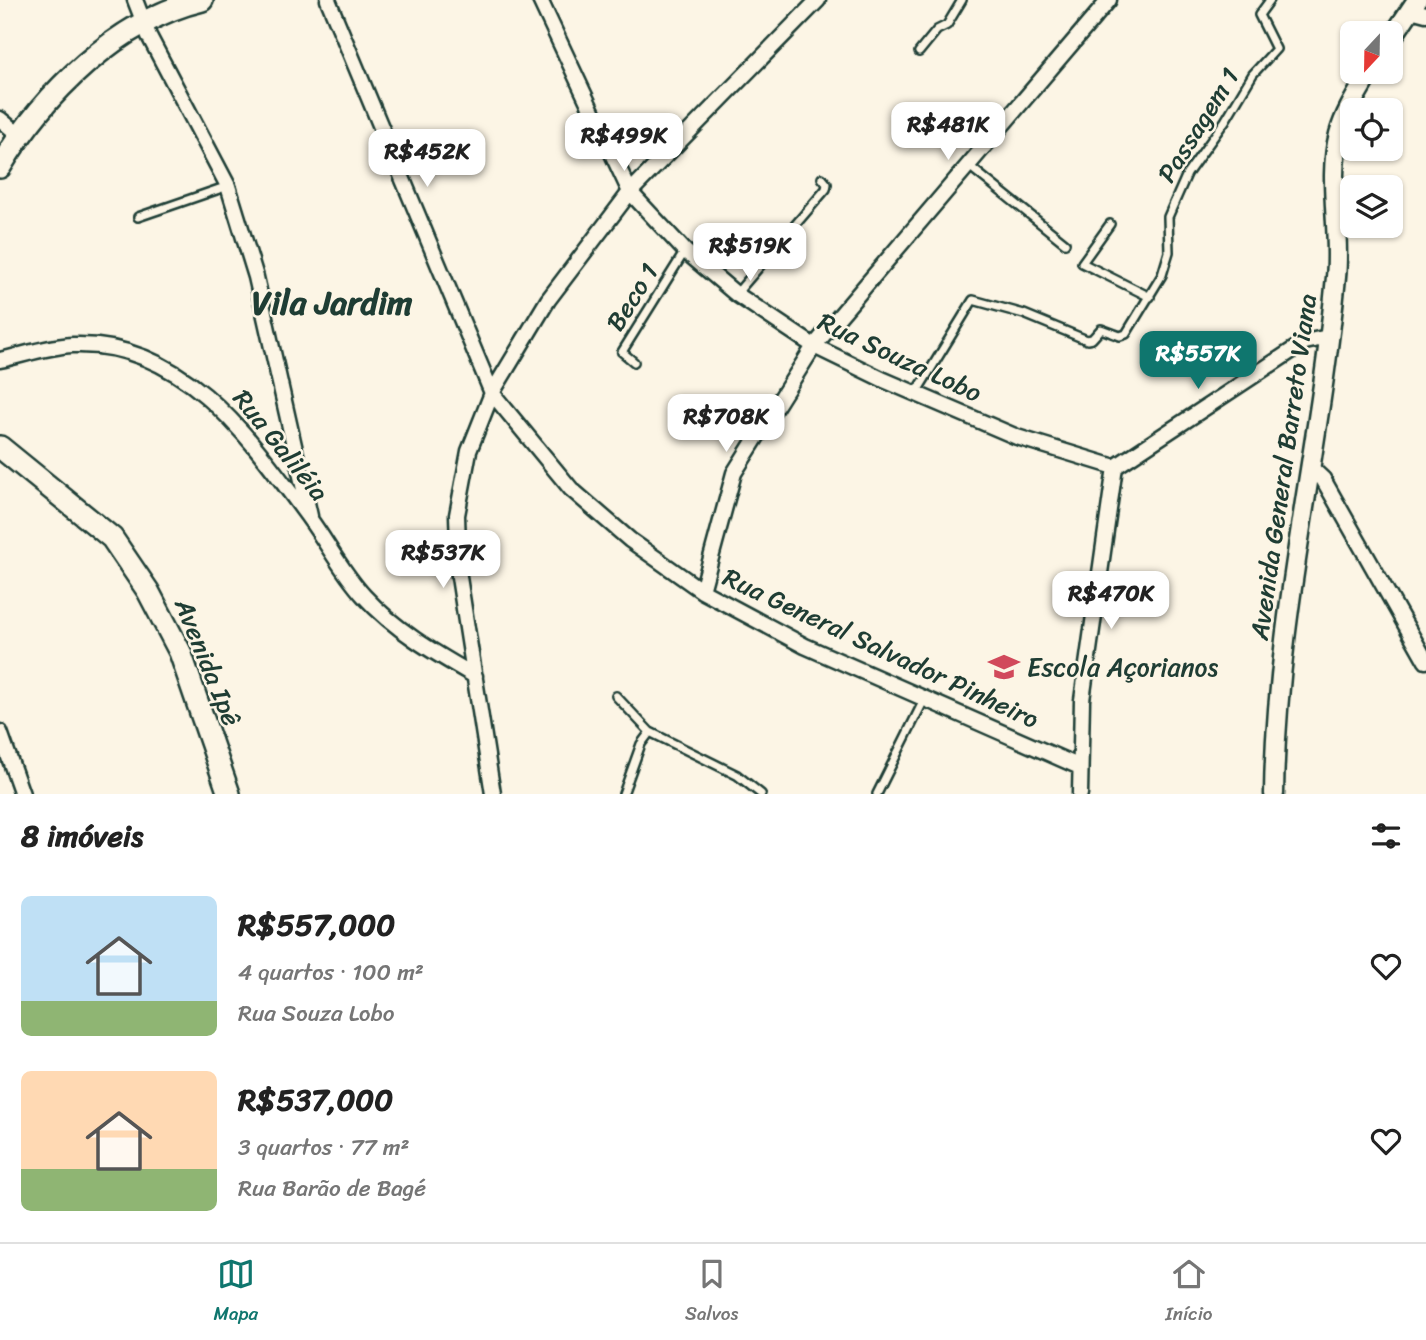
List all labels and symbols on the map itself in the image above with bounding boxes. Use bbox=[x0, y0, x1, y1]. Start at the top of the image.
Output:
north arrow bbox=[1340, 21, 1404, 84]
street label: Passagem 1 bbox=[1144, 58, 1252, 192]
pin: R$481K bbox=[891, 102, 1005, 162]
pin: R$499K bbox=[567, 114, 681, 173]
pin: R$452K bbox=[370, 130, 484, 189]
pin: R$519K bbox=[693, 224, 807, 283]
street label: Beco 1 bbox=[593, 253, 671, 341]
district label: Vila Jardim bbox=[252, 274, 413, 332]
street label: Avenida General Barreto Viana bbox=[1236, 291, 1330, 644]
street label: Rua Souza Lobo bbox=[810, 299, 990, 415]
pin: R$557K bbox=[1141, 332, 1255, 391]
street label: Rua Galiléia bbox=[221, 378, 341, 512]
pin: R$708K bbox=[669, 394, 783, 454]
pin: R$537K bbox=[386, 530, 500, 590]
street label: Rua General Salvador Pinheiro bbox=[715, 554, 1047, 742]
pin: R$470K bbox=[1054, 572, 1168, 631]
street label: Avenida Ipê bbox=[161, 590, 255, 733]
place label: Escola Açorianos bbox=[1027, 644, 1218, 690]
school or university icon: Escola Açorianos bbox=[987, 650, 1021, 684]

